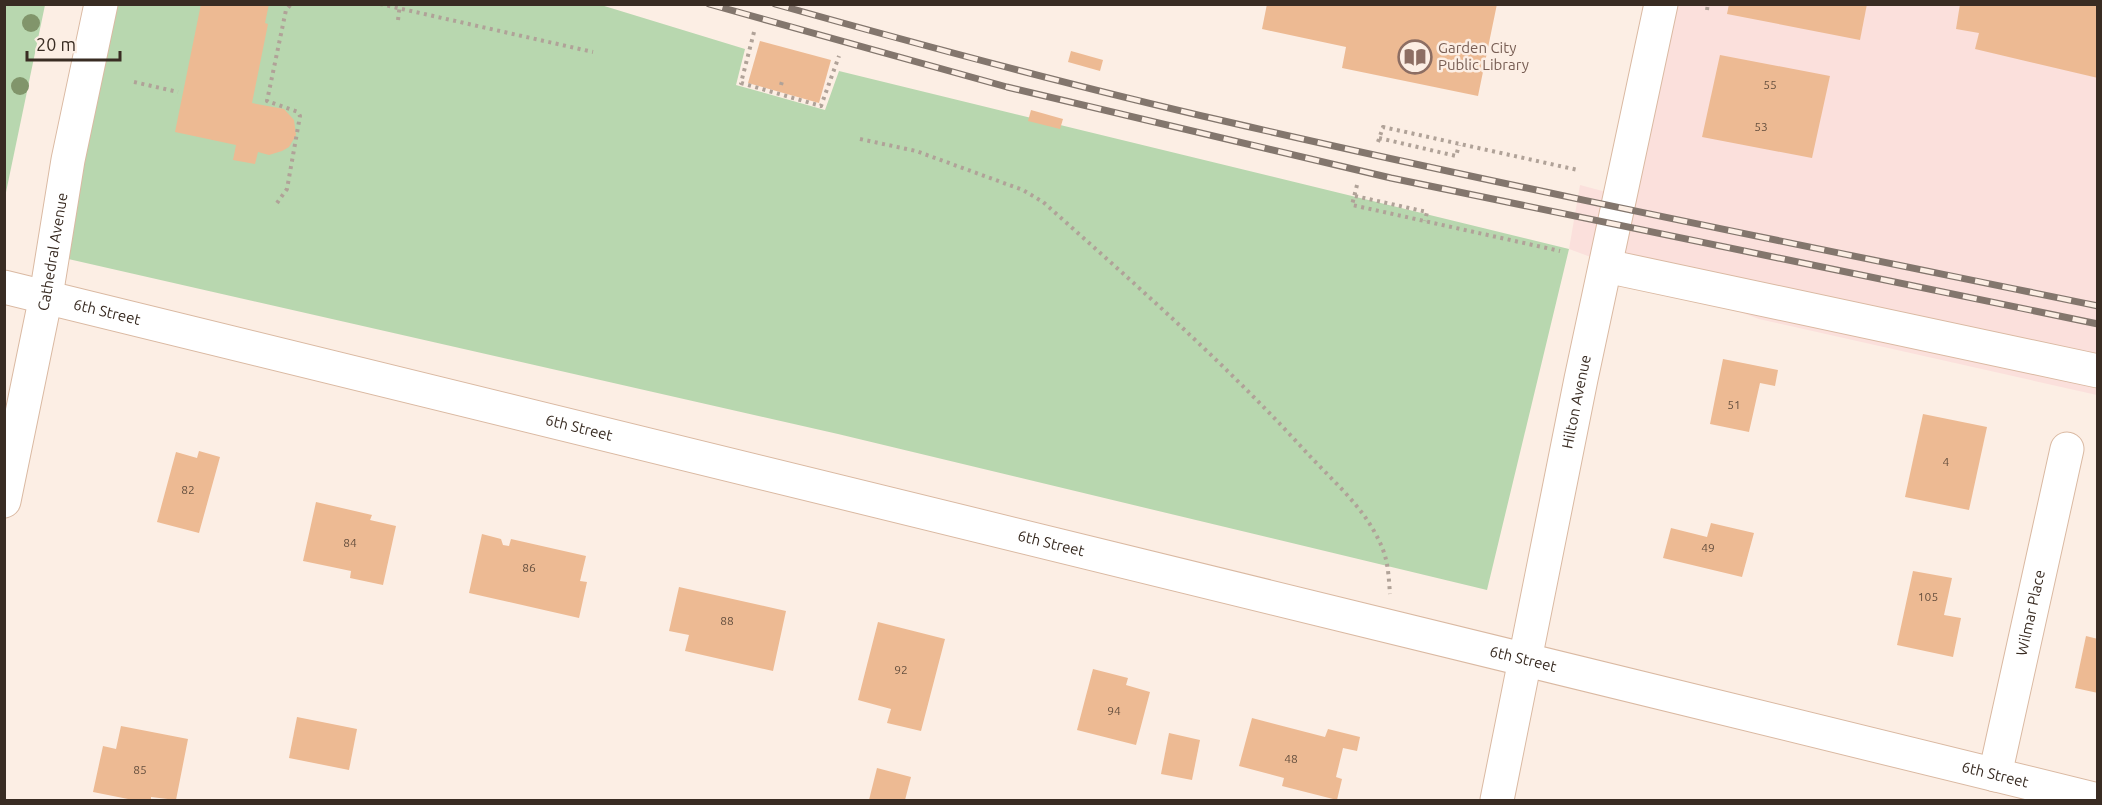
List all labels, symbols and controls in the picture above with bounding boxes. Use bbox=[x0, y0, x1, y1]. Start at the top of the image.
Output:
scale bar bbox=[27, 24, 120, 62]
text: 20 m bbox=[36, 34, 76, 54]
library icon: Garden City Public Library bbox=[1397, 39, 1433, 75]
place label: Garden City Public Library bbox=[1438, 39, 1529, 73]
house number: 55 bbox=[1763, 78, 1777, 91]
house number: 53 bbox=[1754, 120, 1768, 133]
street label: Cathedral Avenue bbox=[34, 191, 71, 312]
street label: 6th Street bbox=[72, 295, 142, 328]
street label: Hilton Avenue bbox=[1558, 353, 1594, 450]
house number: 51 bbox=[1727, 398, 1741, 411]
street label: 6th Street bbox=[544, 411, 614, 444]
house number: 4 bbox=[1943, 455, 1950, 468]
house number: 82 bbox=[181, 483, 195, 496]
street label: 6th Street bbox=[1016, 527, 1086, 559]
house number: 84 bbox=[343, 536, 357, 549]
house number: 49 bbox=[1701, 541, 1715, 554]
house number: 86 bbox=[522, 561, 536, 574]
street label: Wilmar Place bbox=[2013, 568, 2048, 657]
house number: 105 bbox=[1918, 590, 1938, 603]
house number: 88 bbox=[720, 614, 734, 627]
street label: 6th Street bbox=[1488, 642, 1558, 675]
house number: 92 bbox=[894, 663, 908, 676]
house number: 94 bbox=[1107, 704, 1121, 717]
house number: 48 bbox=[1284, 752, 1298, 765]
street label: 6th Street bbox=[1960, 758, 2031, 791]
house number: 85 bbox=[133, 763, 147, 776]

